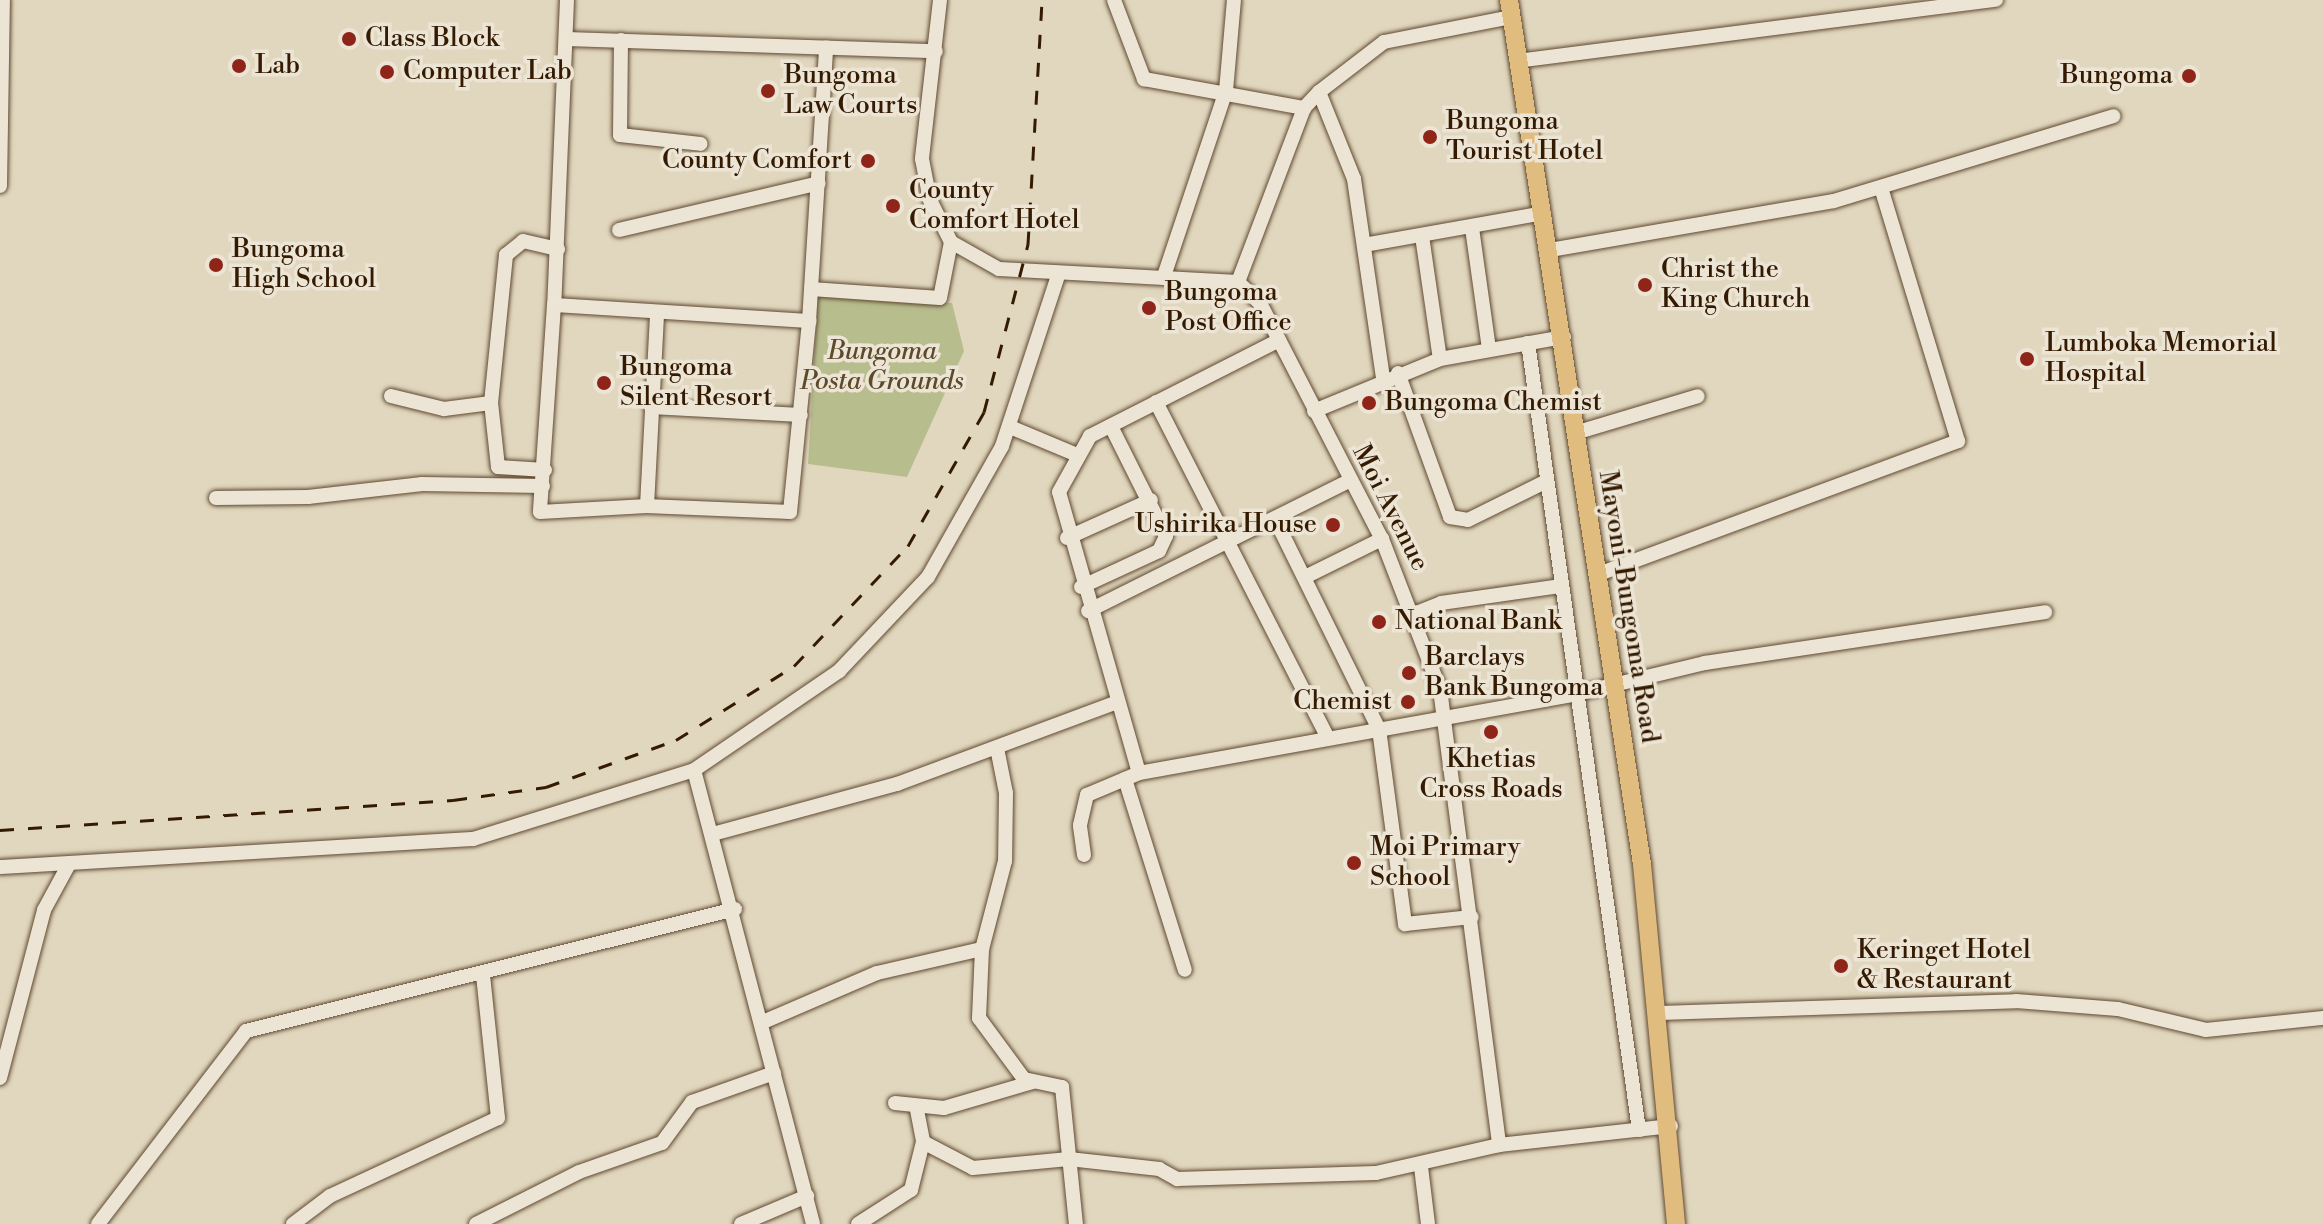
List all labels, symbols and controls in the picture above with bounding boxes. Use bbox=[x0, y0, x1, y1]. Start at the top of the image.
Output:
place label: Class Block bbox=[365, 23, 499, 55]
marker: Class Block bbox=[340, 30, 358, 48]
place label: Lab bbox=[255, 50, 300, 82]
place label: Computer Lab bbox=[403, 56, 572, 88]
marker: Lab bbox=[230, 57, 248, 75]
place label: Bungoma Law Courts bbox=[784, 60, 917, 122]
place label: Bungoma bbox=[2060, 60, 2173, 92]
marker: Computer Lab bbox=[378, 63, 396, 81]
marker: Bungoma bbox=[2180, 67, 2198, 85]
marker: Bungoma Law Courts bbox=[759, 82, 777, 100]
place label: Bungoma Tourist Hotel bbox=[1446, 106, 1603, 168]
marker: Bungoma Tourist Hotel bbox=[1421, 128, 1439, 146]
place label: County Comfort bbox=[662, 145, 852, 177]
marker: County Comfort bbox=[859, 152, 877, 170]
place label: County Comfort Hotel bbox=[909, 175, 1079, 236]
marker: County Comfort Hotel bbox=[884, 197, 902, 215]
place label: Bungoma High School bbox=[232, 234, 376, 296]
place label: Christ the King Church bbox=[1661, 254, 1810, 316]
marker: Bungoma High School bbox=[207, 256, 225, 274]
marker: Christ the King Church bbox=[1636, 276, 1654, 294]
place label: Bungoma Post Office bbox=[1165, 277, 1292, 338]
marker: Bungoma Post Office bbox=[1140, 299, 1158, 317]
place label: Lumboka Memorial Hospital bbox=[2045, 328, 2277, 390]
park label: Bungoma Posta Grounds bbox=[800, 336, 964, 398]
marker: Lumboka Memorial Hospital bbox=[2016, 348, 2038, 370]
place label: Bungoma Silent Resort bbox=[620, 352, 772, 414]
marker: Bungoma Silent Resort bbox=[595, 374, 613, 392]
place label: Bungoma Chemist bbox=[1385, 387, 1602, 419]
marker: Bungoma Chemist bbox=[1360, 394, 1378, 412]
street label: Moi Avenue bbox=[1345, 440, 1435, 576]
street label: Mayoni-Bungoma Road bbox=[1591, 469, 1665, 745]
place label: Ushirika House bbox=[1135, 509, 1317, 541]
marker: Ushirika House bbox=[1324, 516, 1342, 534]
place label: National Bank bbox=[1395, 606, 1562, 638]
marker: National Bank bbox=[1370, 613, 1388, 631]
place label: Barclays Bank Bungoma bbox=[1425, 642, 1603, 704]
marker: Barclays Bank Bungoma bbox=[1400, 664, 1418, 682]
place label: Chemist bbox=[1293, 686, 1392, 718]
marker: Chemist bbox=[1399, 693, 1417, 711]
marker: Khetias Cross Roads bbox=[1482, 723, 1500, 741]
place label: Khetias Cross Roads bbox=[1419, 744, 1563, 806]
place label: Moi Primary School bbox=[1370, 832, 1520, 894]
marker: Moi Primary School bbox=[1345, 854, 1363, 872]
place label: Keringet Hotel & Restaurant bbox=[1857, 935, 2031, 996]
marker: Keringet Hotel & Restaurant bbox=[1832, 957, 1850, 975]

